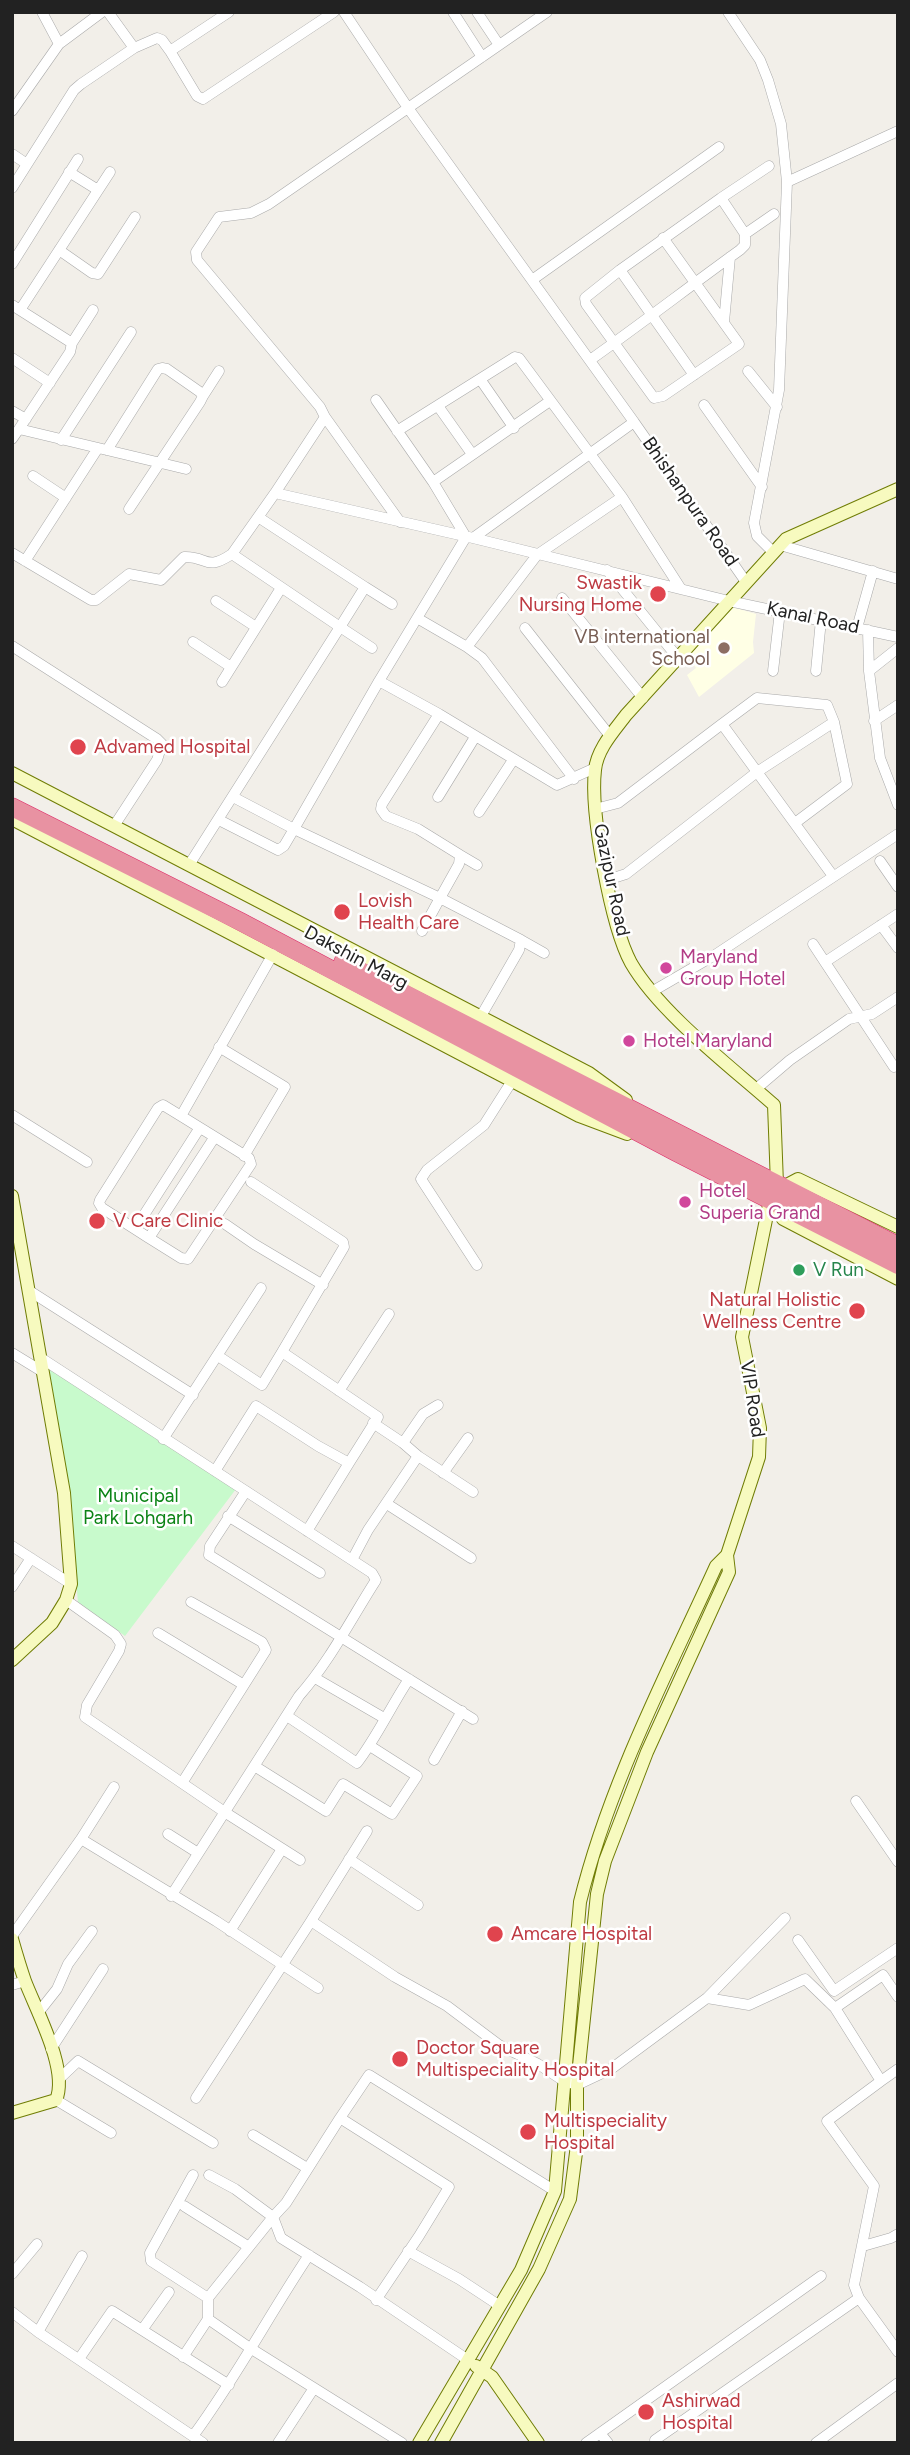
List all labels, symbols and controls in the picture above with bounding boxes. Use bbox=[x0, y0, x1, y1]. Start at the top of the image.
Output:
street label: Bhishanpura Road bbox=[637, 433, 743, 571]
place label: Swastik Nursing Home bbox=[519, 572, 642, 616]
marker: Swastik Nursing Home bbox=[648, 584, 668, 604]
street label: Kanal Road bbox=[765, 597, 861, 639]
place label: VB international School bbox=[574, 626, 710, 670]
marker: VB international School bbox=[716, 640, 732, 656]
place label: Advamed Hospital bbox=[94, 736, 250, 758]
marker: Advamed Hospital bbox=[68, 737, 88, 757]
street label: Gazipur Road bbox=[588, 822, 634, 938]
place label: Lovish Health Care bbox=[358, 890, 459, 934]
marker: Lovish Health Care bbox=[332, 902, 352, 922]
street label: Dakshin Marg bbox=[300, 921, 412, 995]
place label: Maryland Group Hotel bbox=[680, 946, 785, 990]
marker: Maryland Group Hotel bbox=[658, 960, 674, 976]
place label: Hotel Maryland bbox=[643, 1030, 772, 1052]
marker: Hotel Maryland bbox=[621, 1033, 637, 1049]
place label: Hotel Superia Grand bbox=[699, 1180, 820, 1224]
marker: Hotel Superia Grand bbox=[677, 1194, 693, 1210]
place label: V Care Clinic bbox=[113, 1210, 223, 1232]
marker: V Care Clinic bbox=[87, 1211, 107, 1231]
place label: V Run bbox=[813, 1259, 864, 1281]
marker: V Run bbox=[791, 1262, 807, 1278]
place label: Natural Holistic Wellness Centre bbox=[703, 1289, 841, 1333]
marker: Natural Holistic Wellness Centre bbox=[847, 1301, 867, 1321]
street label: VIP Road bbox=[735, 1359, 769, 1439]
park label: Municipal Park Lohgarh bbox=[83, 1485, 193, 1529]
place label: Amcare Hospital bbox=[511, 1923, 652, 1945]
marker: Amcare Hospital bbox=[485, 1924, 505, 1944]
place label: Doctor Square Multispeciality Hospital bbox=[416, 2037, 615, 2081]
marker: Doctor Square Multispeciality Hospital bbox=[390, 2049, 410, 2069]
place label: Multispeciality Hospital bbox=[544, 2110, 667, 2154]
marker: Multispeciality Hospital bbox=[518, 2122, 538, 2142]
place label: Ashirwad Hospital bbox=[662, 2390, 741, 2434]
marker: Ashirwad Hospital bbox=[636, 2402, 656, 2422]

